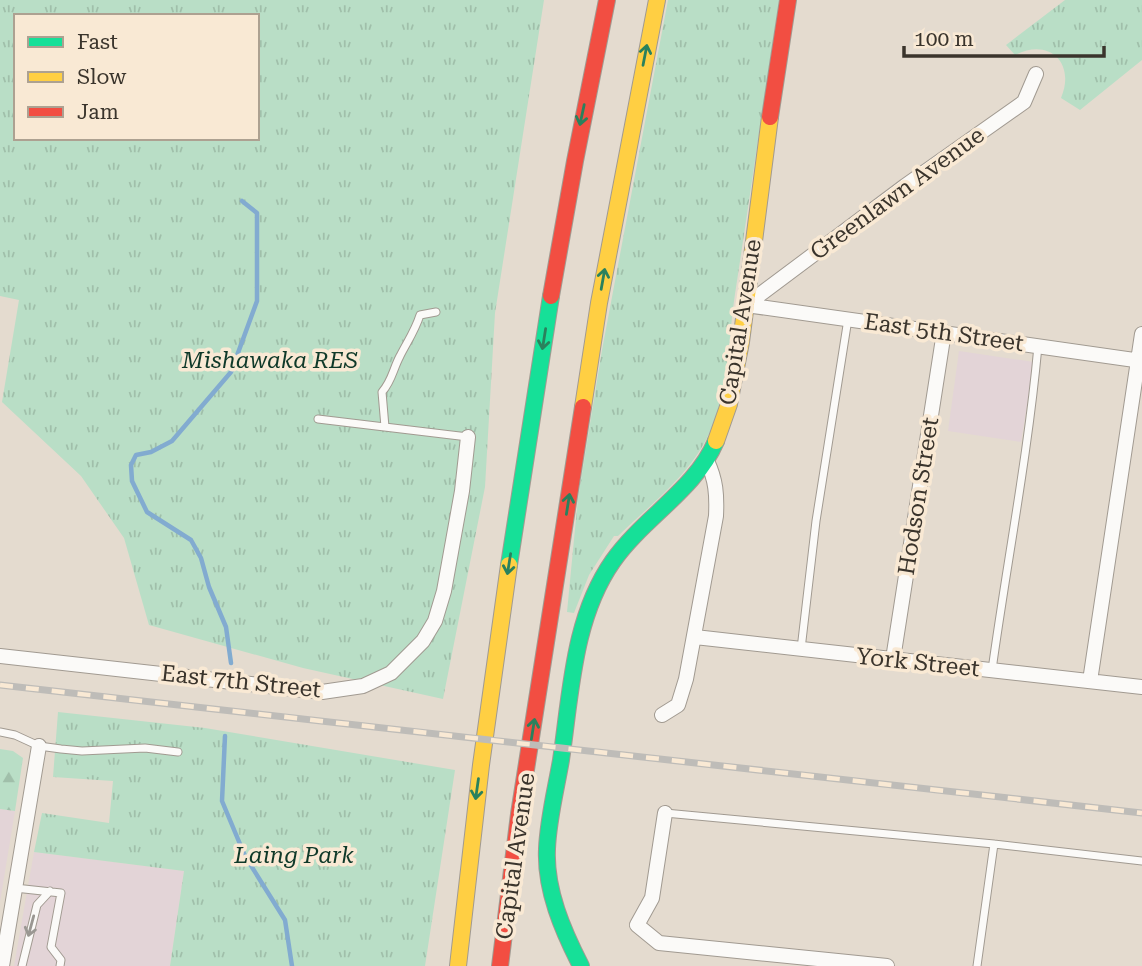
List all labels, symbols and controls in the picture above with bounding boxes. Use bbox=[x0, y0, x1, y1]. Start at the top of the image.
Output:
legend bbox=[14, 14, 259, 140]
scale bar bbox=[904, 14, 1104, 58]
text: 100 m bbox=[914, 27, 974, 51]
text: Fast bbox=[77, 30, 118, 54]
one-way arrow bbox=[639, 44, 653, 67]
text: Slow bbox=[77, 65, 127, 89]
text: Jam bbox=[77, 100, 119, 124]
one-way arrow bbox=[575, 103, 589, 126]
street label: Greenlawn Avenue bbox=[805, 121, 990, 266]
street label: Capital Avenue bbox=[714, 237, 767, 407]
one-way arrow bbox=[597, 268, 611, 291]
street label: East 5th Street bbox=[862, 308, 1026, 357]
one-way arrow bbox=[537, 327, 550, 350]
park label: Mishawaka RES bbox=[181, 347, 358, 374]
street label: Hodson Street bbox=[893, 415, 944, 577]
one-way arrow bbox=[562, 493, 575, 516]
one-way arrow bbox=[502, 552, 515, 574]
street label: York Street bbox=[855, 643, 981, 682]
street label: East 7th Street bbox=[160, 660, 323, 703]
one-way arrow bbox=[527, 718, 540, 740]
street label: Capital Avenue bbox=[490, 771, 541, 941]
one-way arrow bbox=[471, 777, 484, 800]
park label: Laing Park bbox=[233, 842, 354, 869]
one-way arrow bbox=[24, 914, 37, 937]

